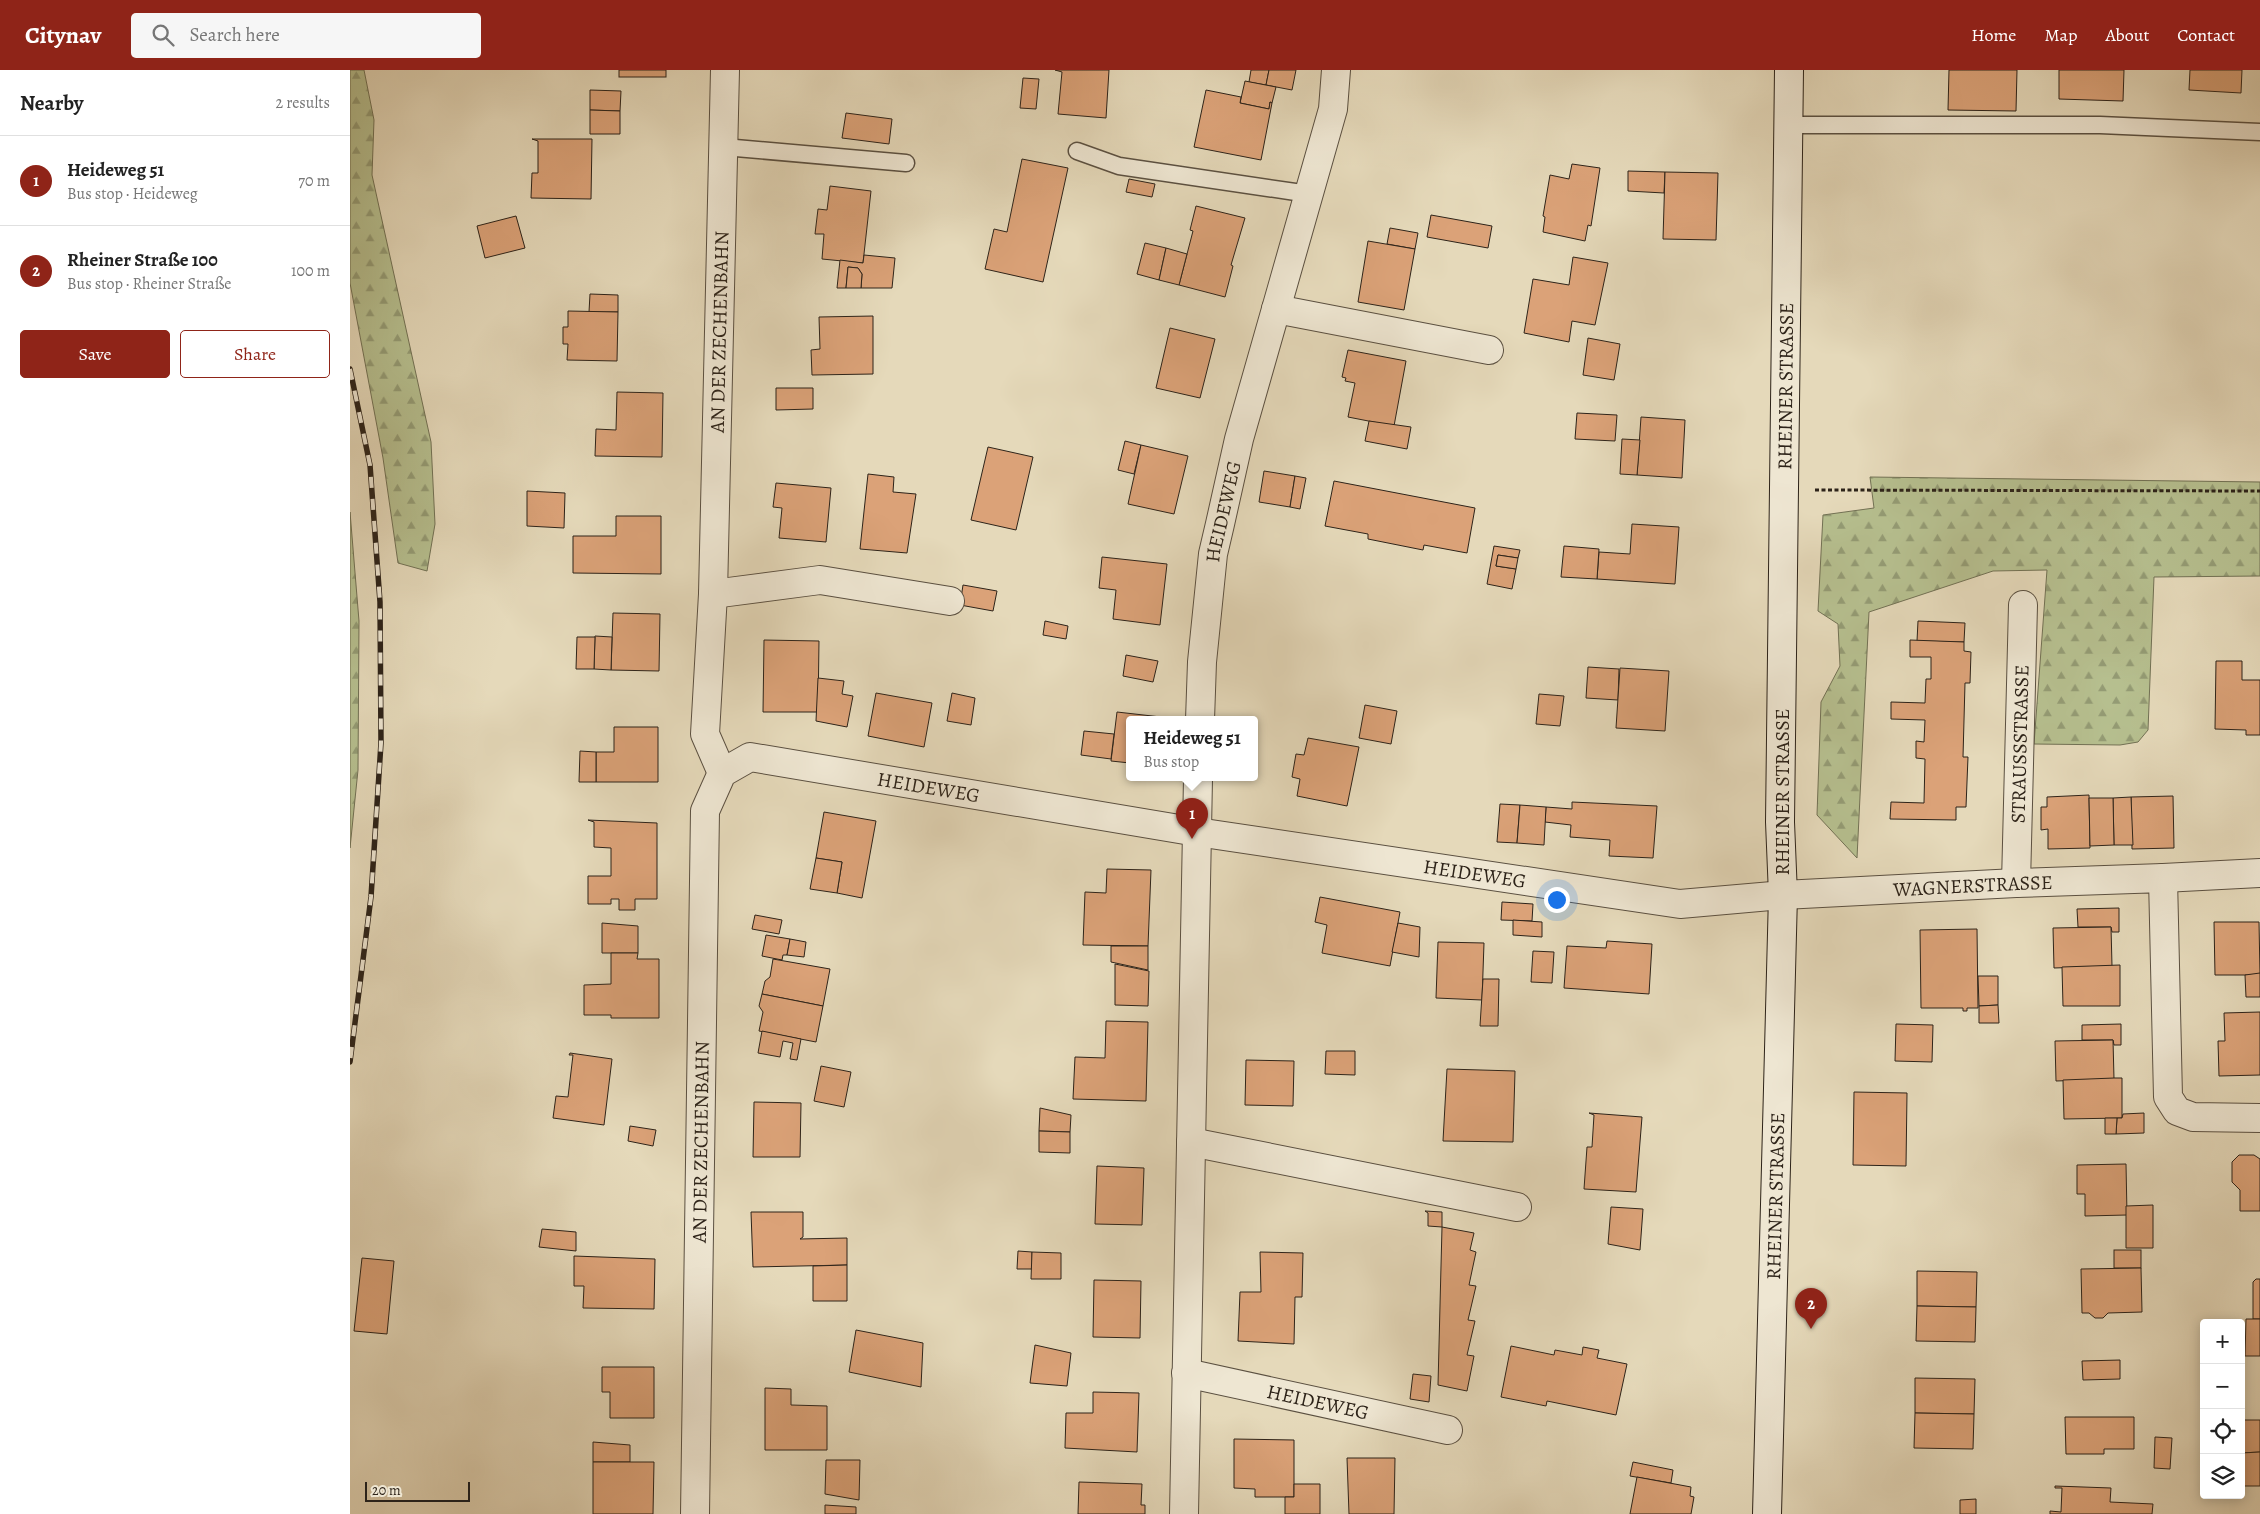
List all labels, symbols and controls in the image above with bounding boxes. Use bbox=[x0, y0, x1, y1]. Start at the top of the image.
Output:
search box bbox=[131, 13, 481, 58]
text: Citynav bbox=[25, 19, 101, 51]
icon: search bbox=[149, 21, 177, 49]
text: Search here bbox=[189, 22, 280, 48]
text: Home bbox=[1971, 23, 2016, 47]
text: Map bbox=[2044, 23, 2077, 47]
text: About bbox=[2105, 23, 2149, 47]
text: Contact bbox=[2177, 23, 2235, 47]
text: Nearby bbox=[20, 89, 83, 117]
text: 2 results bbox=[275, 92, 330, 114]
text: Heideweg 51 bbox=[67, 157, 164, 183]
text: 1 bbox=[33, 170, 39, 192]
text: 70 m bbox=[298, 170, 330, 192]
text: Bus stop · Heideweg bbox=[67, 183, 198, 205]
street label: AN DER ZECHENBAHN bbox=[704, 231, 735, 434]
text: Rheiner Straße 100 bbox=[67, 247, 218, 273]
text: 2 bbox=[32, 260, 40, 282]
text: 100 m bbox=[291, 260, 330, 282]
text: Bus stop · Rheiner Straße bbox=[67, 273, 231, 295]
street label: RHEINER STRASSE bbox=[1771, 302, 1800, 470]
button: Save bbox=[20, 330, 170, 378]
button: Share bbox=[180, 330, 330, 378]
street label: HEIDEWEG bbox=[1199, 458, 1248, 564]
street label: STRAUSSSTRASSE bbox=[2005, 664, 2035, 824]
street label: RHEINER STRASSE bbox=[1769, 708, 1796, 876]
popup bbox=[1126, 716, 1258, 781]
text: Heideweg 51 bbox=[1143, 725, 1241, 751]
text: Bus stop bbox=[1143, 751, 1199, 773]
street label: HEIDEWEG bbox=[875, 766, 982, 809]
pin: 1 bbox=[1176, 798, 1208, 839]
street label: HEIDEWEG bbox=[1422, 853, 1528, 895]
street label: WAGNERSTRASSE bbox=[1891, 869, 2053, 903]
your location bbox=[1544, 887, 1570, 913]
street label: AN DER ZECHENBAHN bbox=[686, 1041, 716, 1244]
street label: RHEINER STRASSE bbox=[1760, 1112, 1791, 1280]
pin: 2 bbox=[1795, 1288, 1827, 1329]
map controls bbox=[2200, 1319, 2245, 1499]
button: + bbox=[2200, 1319, 2245, 1364]
button: − bbox=[2200, 1364, 2245, 1409]
street label: HEIDEWEG bbox=[1264, 1378, 1371, 1426]
button: locate bbox=[2200, 1409, 2245, 1454]
button: layers bbox=[2200, 1454, 2245, 1499]
scale bar bbox=[365, 1479, 470, 1502]
text: 20 m bbox=[372, 1481, 401, 1500]

